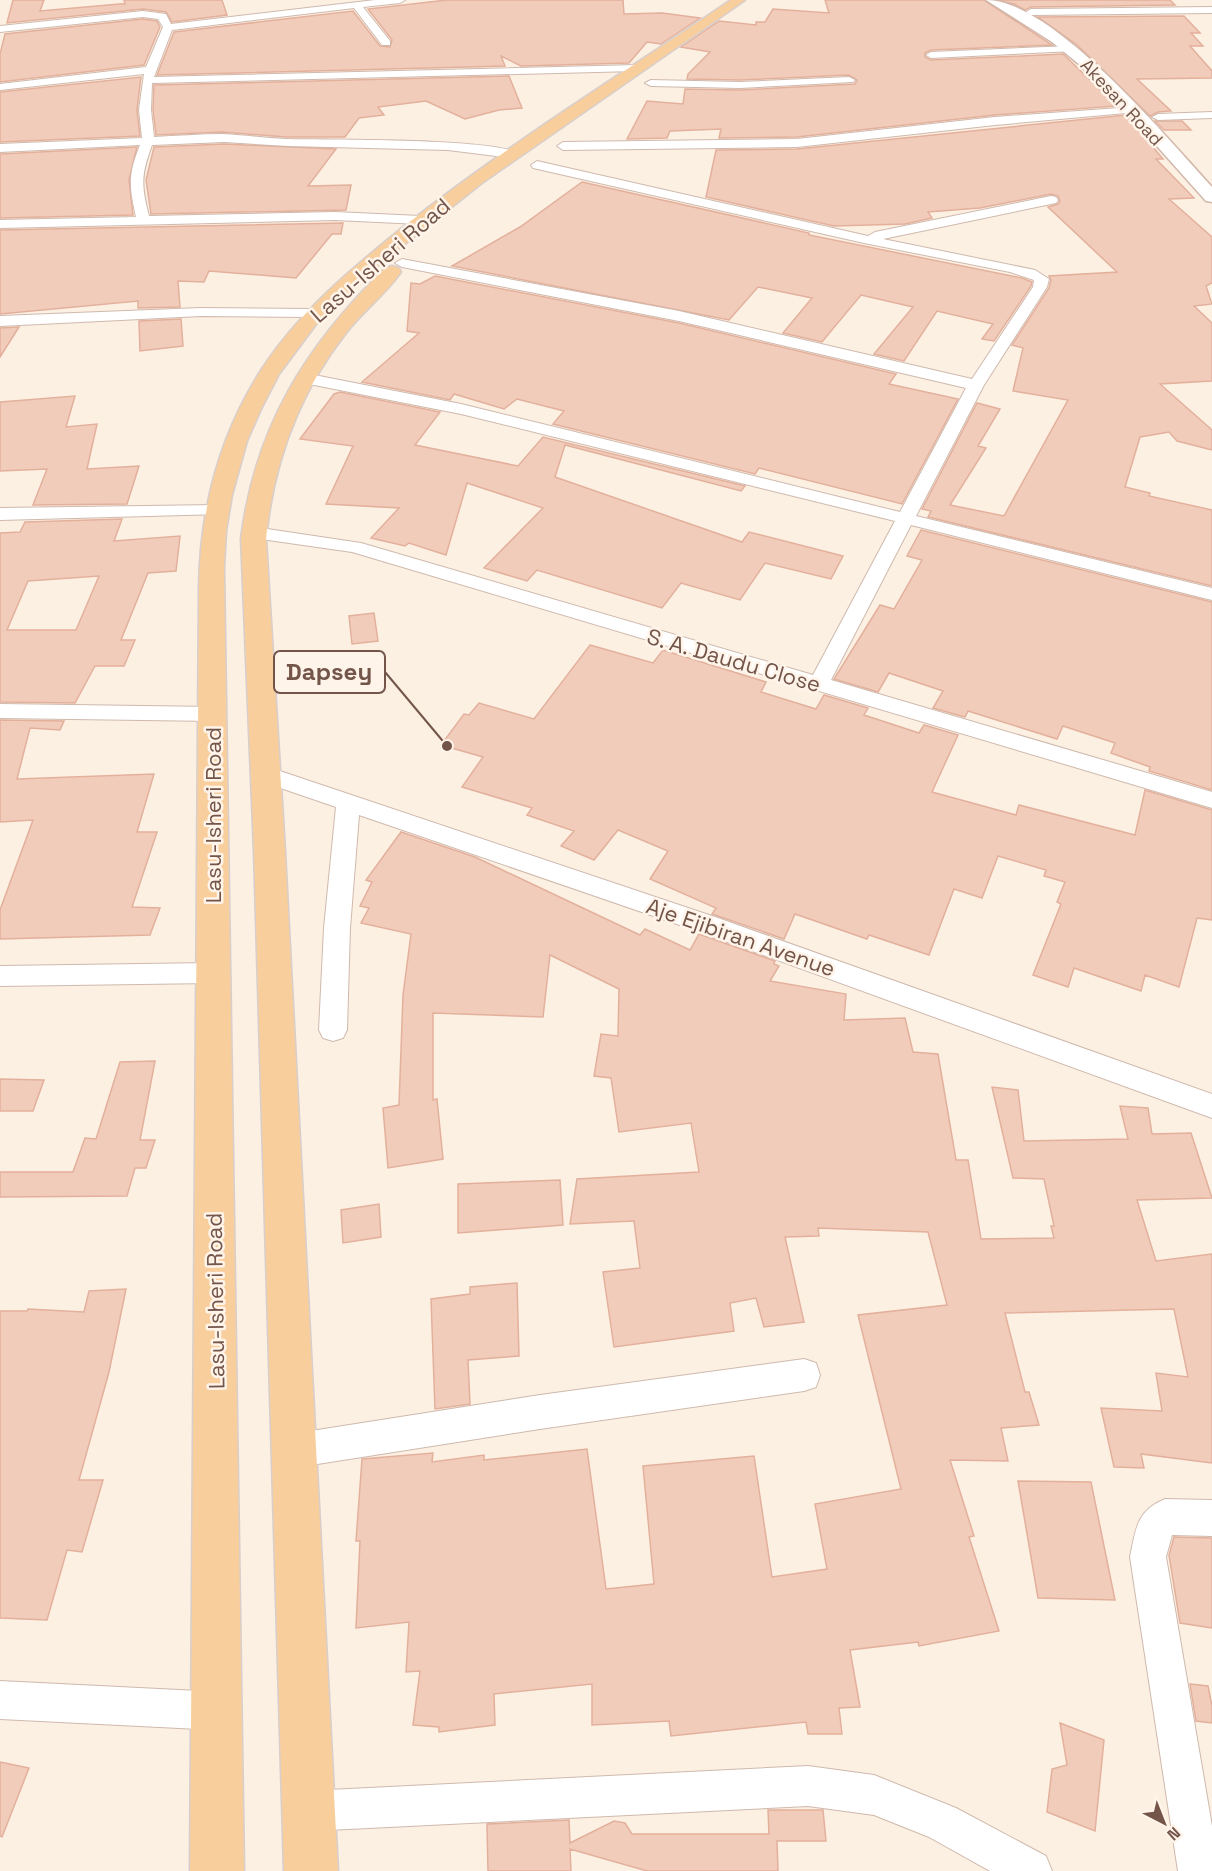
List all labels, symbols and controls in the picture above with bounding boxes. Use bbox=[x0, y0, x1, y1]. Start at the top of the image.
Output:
street label: Akesan Road bbox=[1076, 54, 1168, 150]
street label: Lasu-Isheri Road bbox=[304, 192, 456, 328]
street label: S. A. Daudu Close bbox=[644, 622, 824, 698]
callout: Dapsey bbox=[274, 651, 385, 693]
text: Dapsey bbox=[286, 656, 372, 687]
street label: Lasu-Isheri Road bbox=[199, 727, 227, 903]
street label: Aje Ejibiran Avenue bbox=[643, 892, 839, 982]
street label: Lasu-Isheri Road bbox=[199, 1213, 231, 1389]
north arrow bbox=[1134, 1793, 1194, 1853]
text: N bbox=[1163, 1822, 1185, 1845]

